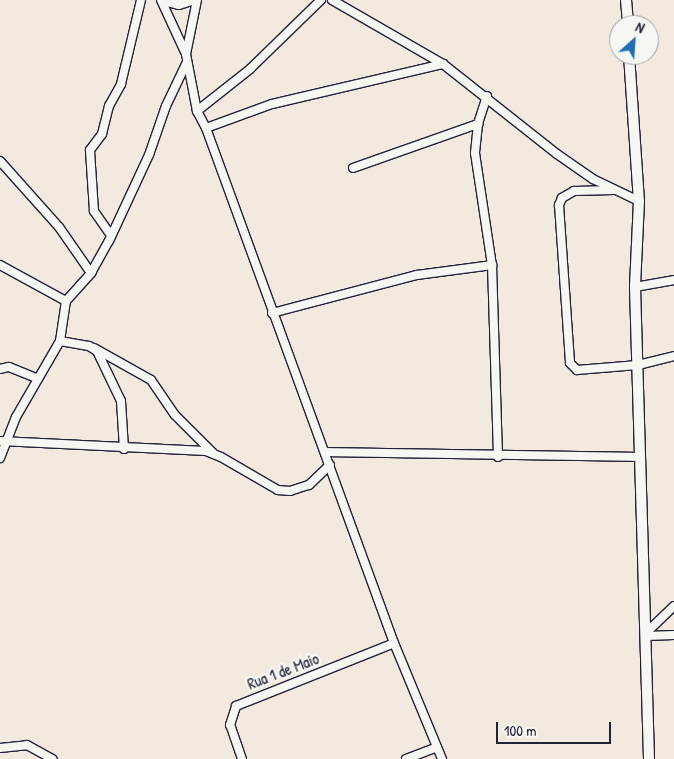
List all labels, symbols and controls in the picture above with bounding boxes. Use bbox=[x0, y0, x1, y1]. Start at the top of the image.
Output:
north arrow bbox=[609, 15, 659, 65]
text: N bbox=[633, 17, 648, 37]
street label: Rua 1 de Maio bbox=[244, 649, 322, 693]
scale bar bbox=[499, 712, 614, 744]
text: 100 m bbox=[504, 720, 537, 741]

